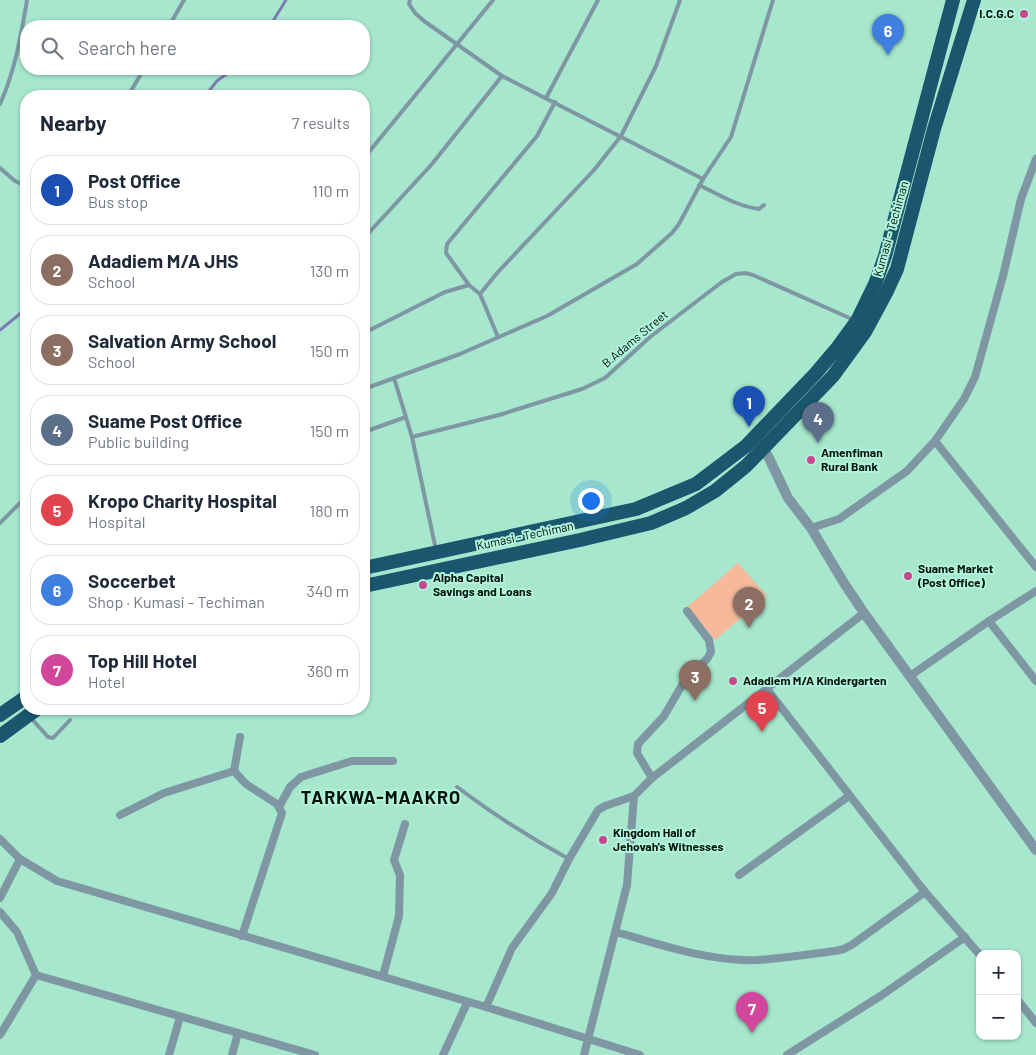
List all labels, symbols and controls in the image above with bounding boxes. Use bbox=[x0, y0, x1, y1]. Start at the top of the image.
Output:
place label: I.C.G.C bbox=[979, 6, 1014, 20]
marker: I.C.G.C bbox=[1018, 8, 1030, 20]
pin: 6 bbox=[872, 14, 904, 55]
search box bbox=[20, 20, 370, 75]
icon: search bbox=[38, 34, 66, 62]
text: Search here bbox=[78, 36, 177, 59]
text: Nearby bbox=[40, 110, 106, 135]
text: 7 results bbox=[292, 113, 350, 132]
text: Post Office bbox=[88, 169, 181, 192]
street label: Kumasi - Techiman bbox=[870, 179, 910, 278]
text: 1 bbox=[54, 181, 60, 200]
text: 110 m bbox=[312, 181, 349, 200]
text: Bus stop bbox=[88, 192, 148, 211]
text: Adadiem M/A JHS bbox=[88, 249, 239, 272]
text: 2 bbox=[53, 261, 61, 280]
text: 130 m bbox=[310, 261, 349, 280]
text: School bbox=[88, 272, 135, 291]
street label: B.Adams Street bbox=[599, 307, 670, 370]
text: Salvation Army School bbox=[88, 329, 276, 352]
text: 3 bbox=[53, 341, 61, 360]
text: 150 m bbox=[310, 341, 349, 360]
text: School bbox=[88, 352, 135, 371]
pin: 1 bbox=[733, 386, 765, 427]
pin: 4 bbox=[802, 402, 834, 443]
text: Suame Post Office bbox=[88, 409, 242, 432]
text: 4 bbox=[52, 421, 62, 440]
text: 150 m bbox=[310, 421, 349, 440]
text: Public building bbox=[88, 432, 189, 451]
place label: Amenfiman Rural Bank bbox=[821, 445, 883, 473]
marker: Amenfiman Rural Bank bbox=[805, 454, 817, 466]
your location bbox=[578, 488, 604, 514]
text: Kropo Charity Hospital bbox=[88, 489, 277, 512]
text: 5 bbox=[53, 501, 61, 520]
text: 180 m bbox=[310, 501, 349, 520]
text: Hospital bbox=[88, 512, 145, 531]
street label: Kumasi - Techiman bbox=[475, 518, 575, 552]
place label: Suame Market (Post Office) bbox=[917, 561, 994, 589]
text: Soccerbet bbox=[88, 569, 176, 592]
place label: Alpha Capital Savings and Loans bbox=[433, 570, 532, 598]
marker: Suame Market (Post Office) bbox=[902, 570, 914, 582]
marker: Alpha Capital Savings and Loans bbox=[417, 579, 429, 591]
text: 6 bbox=[53, 581, 61, 600]
text: 340 m bbox=[306, 581, 349, 600]
pin: 2 bbox=[733, 587, 765, 628]
text: Shop · Kumasi - Techiman bbox=[88, 592, 265, 611]
text: Top Hill Hotel bbox=[88, 649, 197, 672]
pin: 3 bbox=[679, 660, 711, 701]
text: 7 bbox=[53, 661, 61, 680]
text: 360 m bbox=[307, 661, 349, 680]
text: Hotel bbox=[88, 672, 125, 691]
place label: Adadiem M/A Kindergarten bbox=[743, 673, 887, 687]
marker: Adadiem M/A Kindergarten bbox=[727, 675, 739, 687]
pin: 5 bbox=[746, 691, 778, 732]
district label: TARKWA-MAAKRO bbox=[301, 786, 461, 808]
place label: Kingdom Hall of Jehovah's Witnesses bbox=[613, 825, 724, 853]
marker: Kingdom Hall of Jehovah's Witnesses bbox=[597, 834, 609, 846]
map controls bbox=[976, 950, 1021, 1040]
button: + bbox=[976, 950, 1021, 995]
pin: 7 bbox=[736, 992, 768, 1033]
button: − bbox=[976, 995, 1021, 1040]

